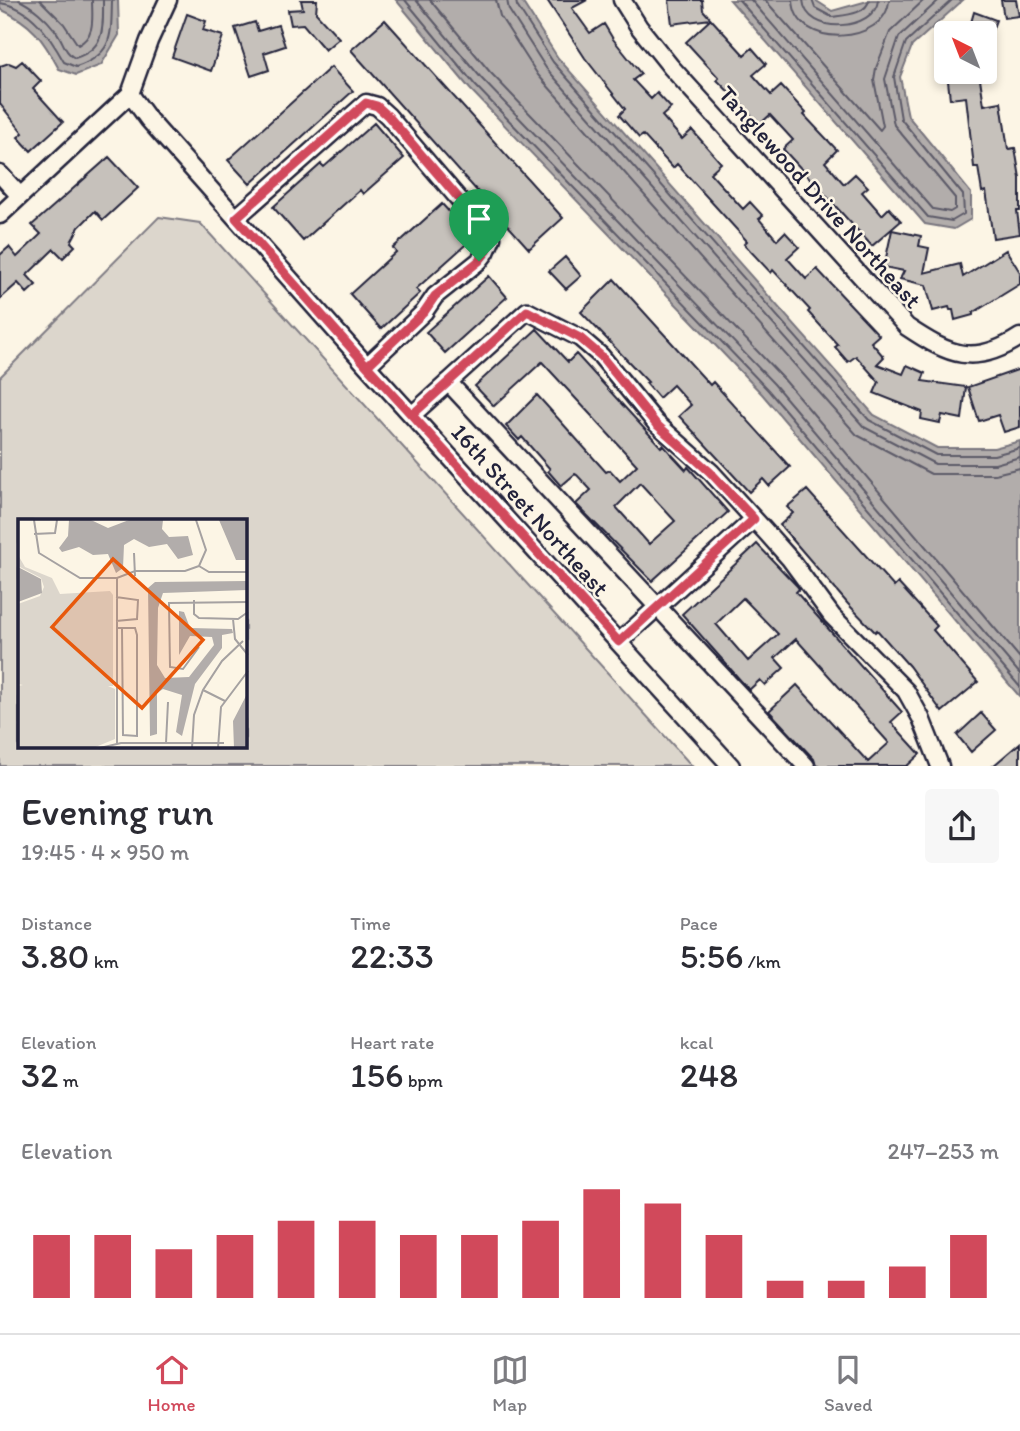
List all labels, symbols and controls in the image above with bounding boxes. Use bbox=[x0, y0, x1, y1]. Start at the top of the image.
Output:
north arrow bbox=[934, 21, 998, 84]
map controls bbox=[934, 21, 997, 84]
street label: Tanglewood Drive Northeast bbox=[713, 79, 928, 314]
pin bbox=[449, 189, 509, 261]
icon: arrive bbox=[460, 200, 498, 238]
street label: 16th Street Northeast bbox=[445, 417, 615, 602]
inset map bbox=[18, 519, 247, 748]
text: Evening run bbox=[21, 789, 214, 835]
button: share bbox=[925, 789, 999, 863]
text: 19:45 · 4 × 950 m bbox=[21, 838, 189, 866]
text: Distance bbox=[21, 912, 92, 935]
text: Time bbox=[350, 912, 391, 935]
text: Pace bbox=[680, 912, 718, 935]
text: 3.80 bbox=[21, 935, 89, 977]
text: 22:33 bbox=[350, 935, 434, 977]
text: 5:56 bbox=[680, 935, 744, 977]
text: km bbox=[89, 950, 119, 973]
text: /km bbox=[744, 950, 781, 973]
text: Elevation bbox=[21, 1031, 97, 1054]
text: Heart rate bbox=[350, 1031, 434, 1054]
text: kcal bbox=[680, 1031, 713, 1054]
text: 32 bbox=[21, 1054, 59, 1096]
text: 156 bbox=[350, 1054, 403, 1096]
text: 248 bbox=[680, 1054, 738, 1096]
text: m bbox=[59, 1069, 79, 1092]
text: bpm bbox=[403, 1069, 443, 1092]
text: Elevation bbox=[21, 1137, 112, 1165]
text: 247–253 m bbox=[888, 1137, 999, 1165]
tab: Home bbox=[148, 1351, 195, 1416]
tab: Map bbox=[491, 1351, 529, 1416]
tab: Saved bbox=[824, 1351, 872, 1416]

